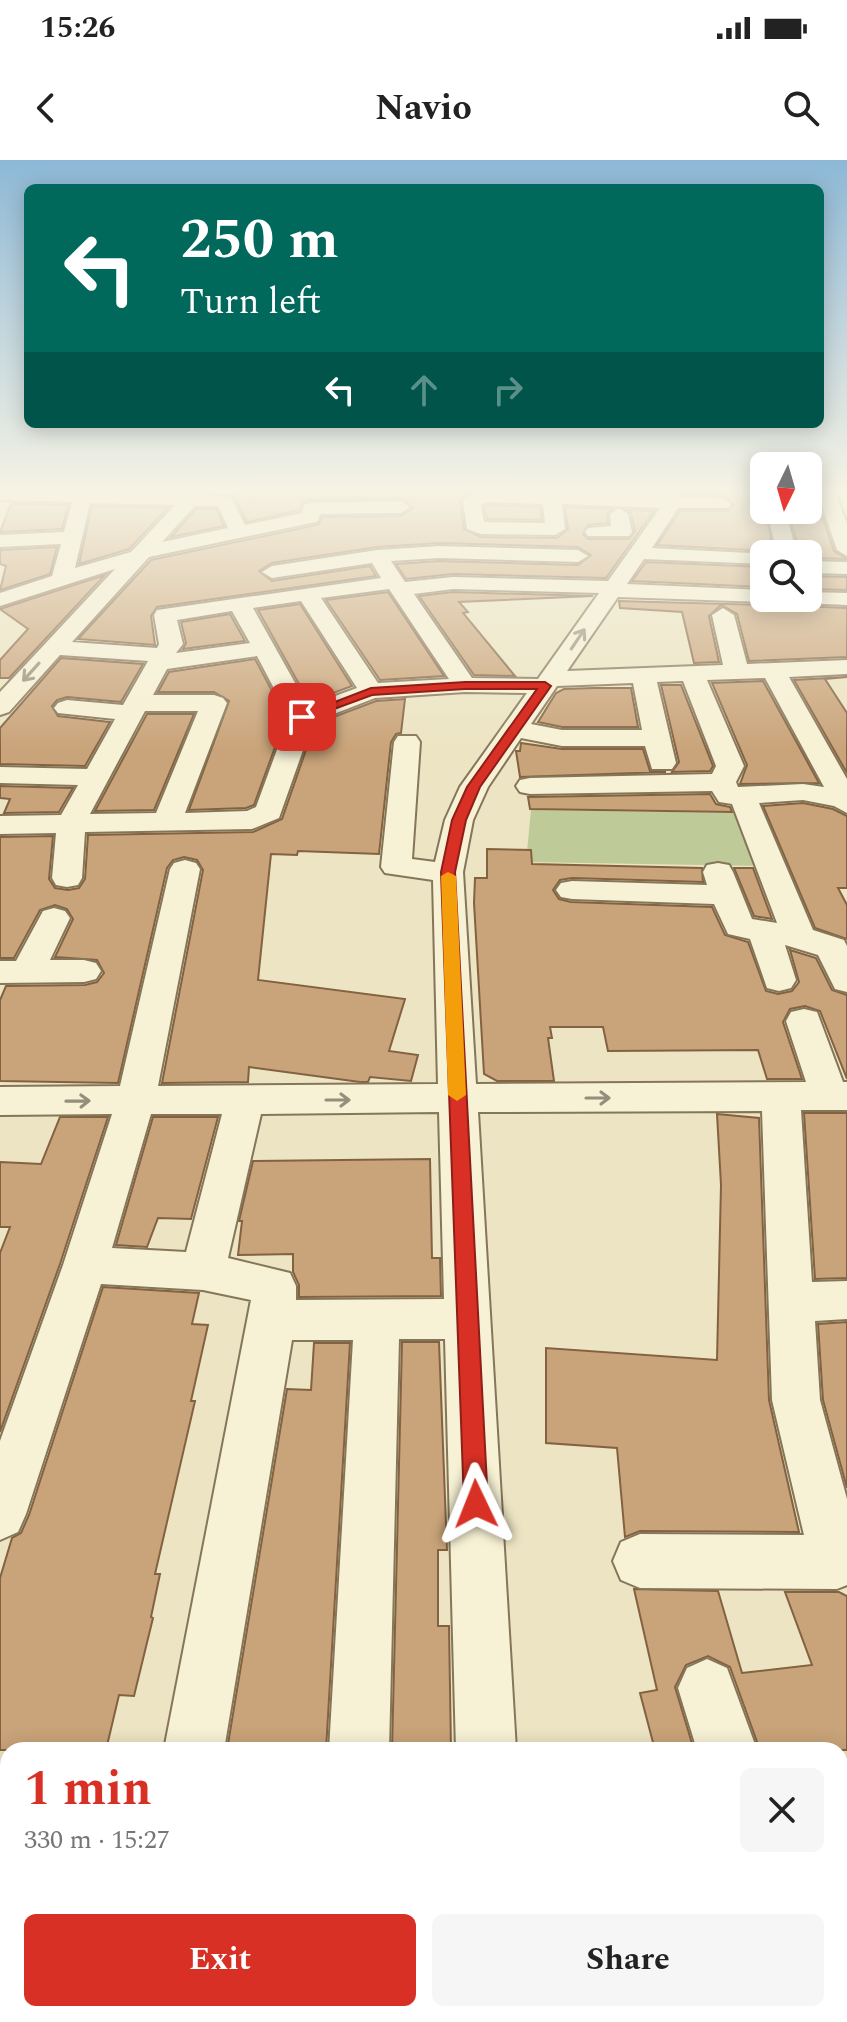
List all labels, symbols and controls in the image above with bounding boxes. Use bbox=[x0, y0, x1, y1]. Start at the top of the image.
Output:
text: 15:26 bbox=[40, 5, 115, 51]
text: Navio bbox=[375, 81, 472, 136]
icon: back bbox=[24, 86, 68, 130]
icon: search bbox=[779, 86, 823, 130]
text: 250 m bbox=[180, 198, 339, 283]
icon: left bbox=[48, 216, 152, 320]
text: Turn left bbox=[180, 275, 321, 330]
icon: left bbox=[318, 368, 362, 412]
icon: ahead bbox=[402, 368, 446, 412]
icon: right bbox=[486, 368, 530, 412]
north arrow bbox=[750, 452, 822, 524]
map controls bbox=[750, 452, 822, 612]
button: search bbox=[750, 540, 822, 612]
one-way arrow bbox=[570, 628, 586, 651]
one-way arrow bbox=[23, 662, 41, 682]
pin bbox=[268, 683, 336, 751]
icon: arrive bbox=[280, 695, 324, 739]
one-way arrow bbox=[584, 1090, 611, 1106]
one-way arrow bbox=[324, 1092, 351, 1108]
one-way arrow bbox=[64, 1093, 91, 1109]
position arrow bbox=[434, 1462, 518, 1546]
text: 1 min bbox=[24, 1753, 152, 1826]
button: close bbox=[740, 1768, 824, 1852]
text: 330 m · 15:27 bbox=[24, 1820, 170, 1860]
button: Exit bbox=[24, 1914, 416, 2006]
button: Share bbox=[432, 1914, 824, 2006]

